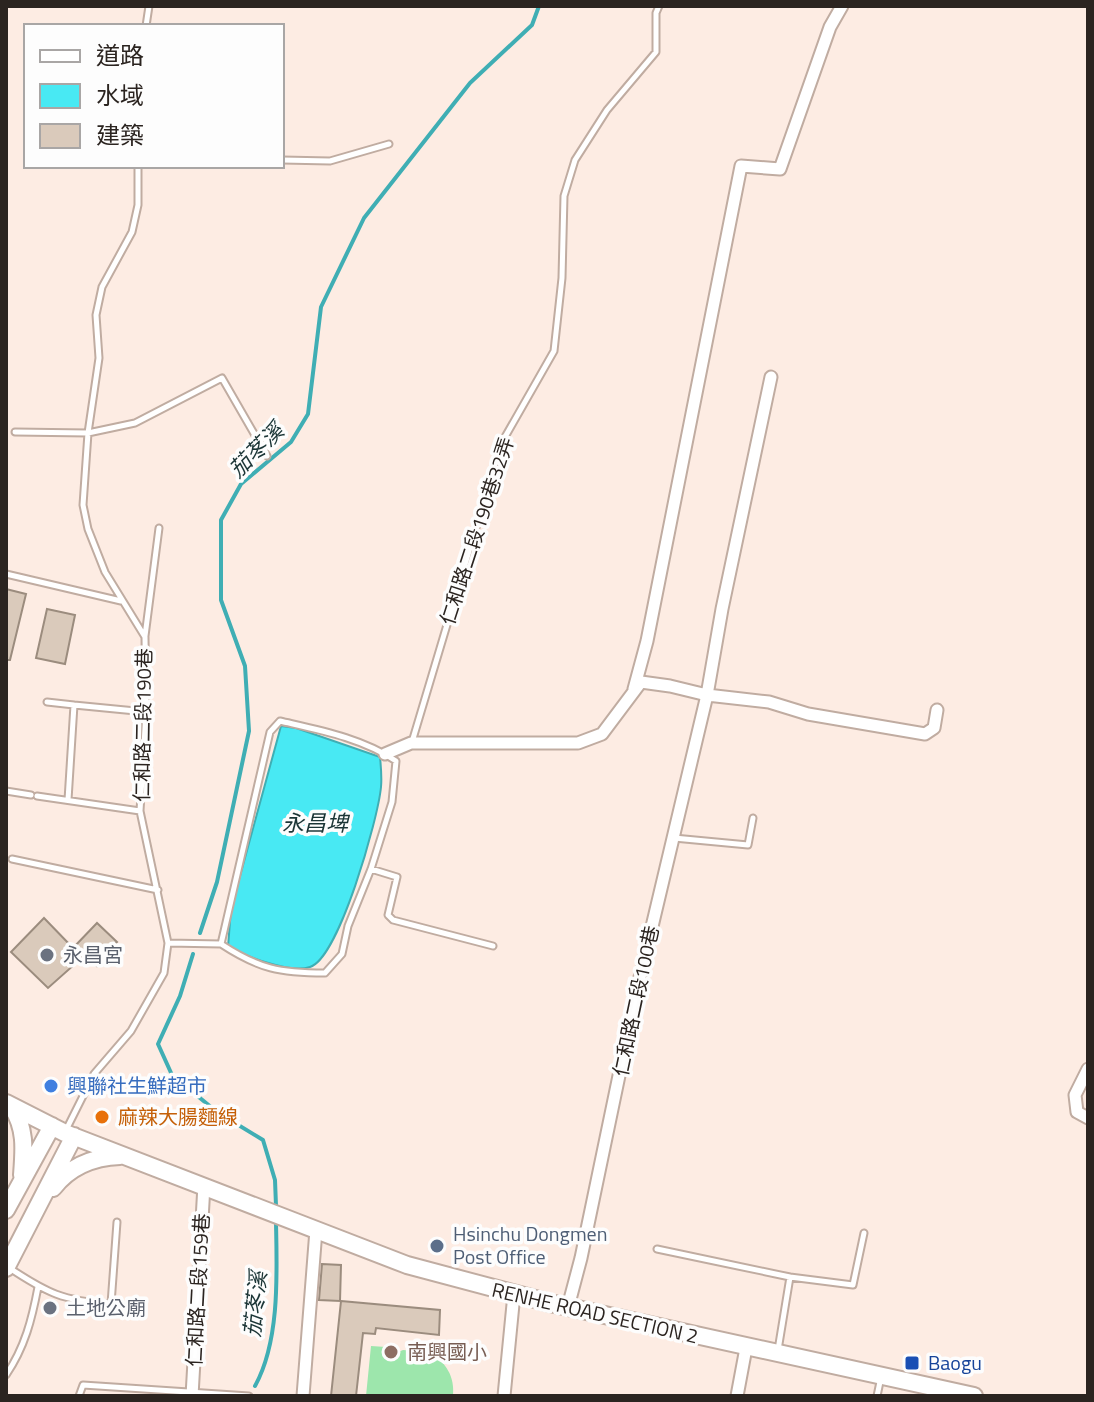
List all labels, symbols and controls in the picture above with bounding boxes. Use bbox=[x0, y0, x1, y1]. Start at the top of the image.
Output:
legend bbox=[24, 24, 284, 168]
text: 道路 bbox=[96, 37, 144, 73]
text: 水域 bbox=[96, 77, 144, 113]
text: 建築 bbox=[96, 117, 144, 153]
water label: 茄苳溪 bbox=[221, 413, 293, 485]
street label: 仁和路二段190巷32弄 bbox=[431, 433, 522, 629]
street label: 仁和路二段190巷 bbox=[126, 648, 159, 802]
water label: 永昌埤 bbox=[282, 806, 351, 840]
street label: 仁和路二段100巷 bbox=[604, 923, 667, 1079]
place label: 永昌宮 bbox=[63, 939, 123, 970]
marker: 永昌宮 bbox=[38, 946, 56, 964]
place label: 興聯社生鮮超市 bbox=[67, 1070, 207, 1101]
marker: 興聯社生鮮超市 bbox=[42, 1077, 60, 1095]
place label: 麻辣大腸麵線 bbox=[118, 1101, 238, 1132]
marker: 麻辣大腸麵線 bbox=[93, 1108, 111, 1126]
street label: 仁和路二段159巷 bbox=[178, 1212, 217, 1367]
place label: Hsinchu Dongmen Post Office bbox=[453, 1218, 607, 1272]
marker: Hsinchu Dongmen Post Office bbox=[428, 1237, 446, 1255]
water label: 茄苳溪 bbox=[235, 1266, 276, 1339]
street label: RENHE ROAD SECTION 2 bbox=[489, 1274, 701, 1351]
place label: 土地公廟 bbox=[66, 1292, 146, 1323]
marker: 土地公廟 bbox=[41, 1299, 59, 1317]
place label: 南興國小 bbox=[407, 1336, 487, 1367]
marker: 南興國小 bbox=[382, 1343, 400, 1361]
place label: Baogu bbox=[928, 1347, 982, 1378]
marker: Baogu bbox=[903, 1354, 921, 1372]

